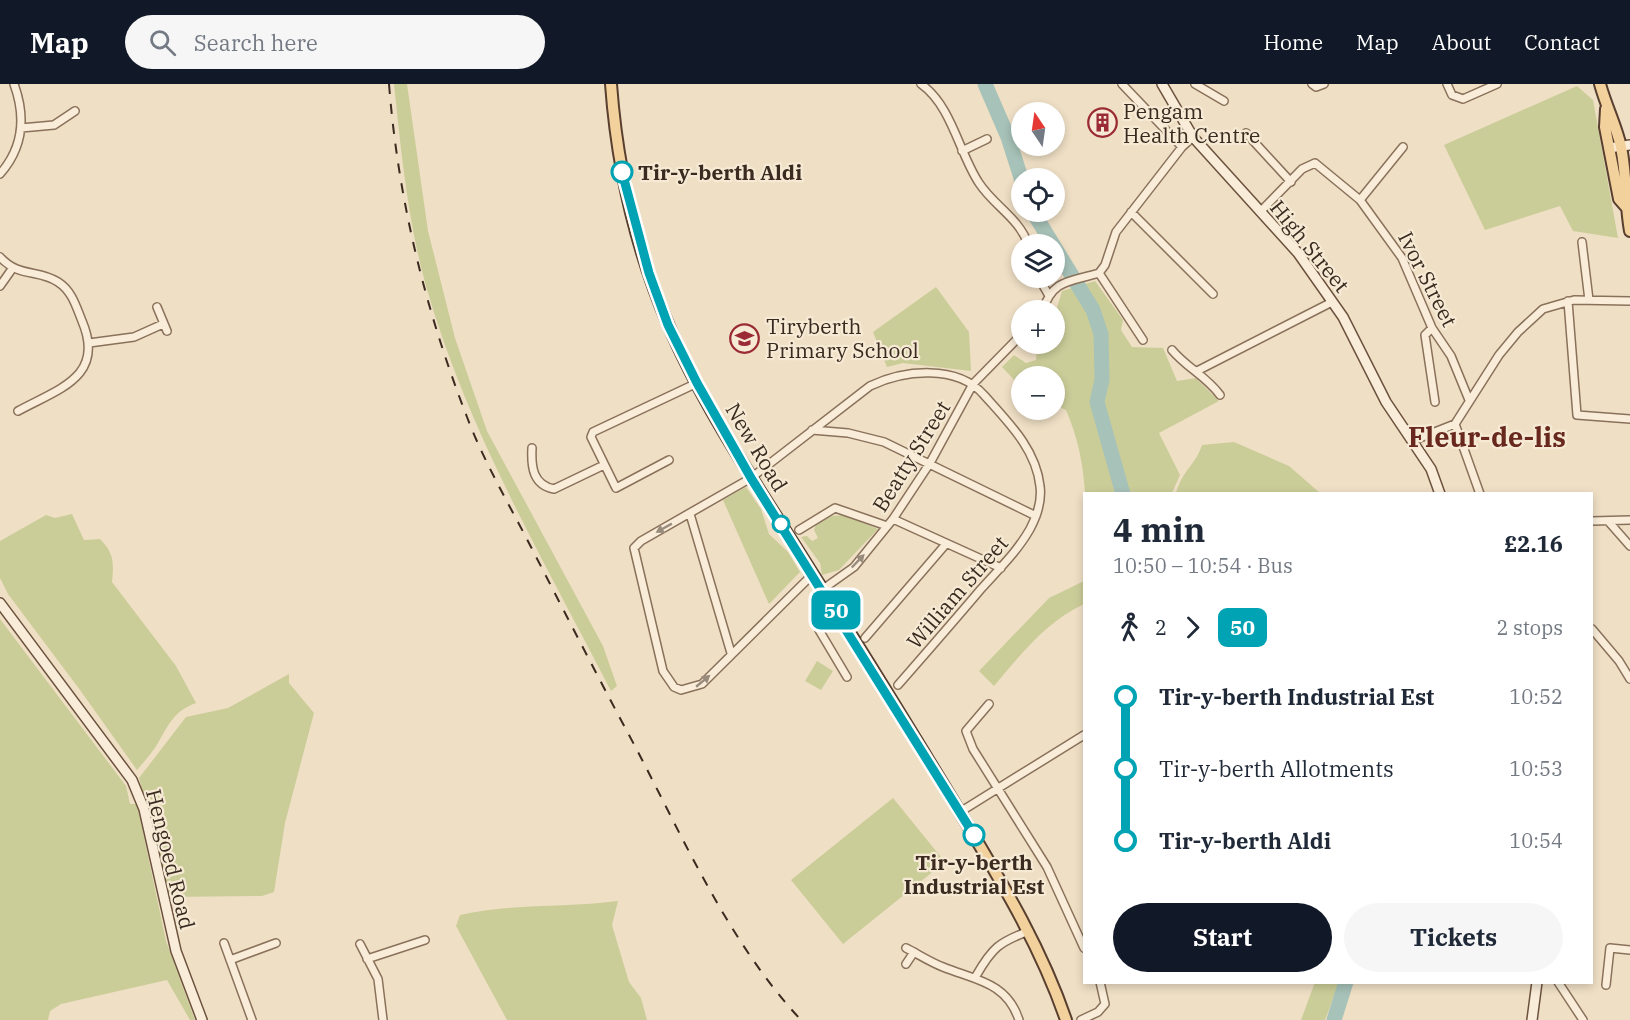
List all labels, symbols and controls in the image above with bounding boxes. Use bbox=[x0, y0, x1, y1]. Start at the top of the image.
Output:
search box bbox=[125, 15, 545, 69]
text: Map bbox=[30, 24, 89, 61]
icon: search bbox=[146, 26, 179, 59]
text: Search here bbox=[194, 28, 318, 57]
text: Home bbox=[1263, 28, 1323, 56]
text: Map bbox=[1356, 28, 1399, 56]
text: About bbox=[1432, 28, 1491, 56]
text: Contact bbox=[1524, 28, 1600, 56]
place label: Pengam Health Centre bbox=[1123, 97, 1260, 149]
north arrow bbox=[1011, 102, 1065, 156]
map controls bbox=[1011, 102, 1065, 420]
building icon: Pengam Health Centre bbox=[1086, 107, 1118, 139]
place label: Tir-y-berth Aldi bbox=[638, 158, 802, 186]
marker: Tir-y-berth Aldi bbox=[611, 161, 633, 183]
button: locate bbox=[1011, 168, 1065, 222]
street label: High Street bbox=[1264, 194, 1356, 298]
street label: Ivor Street bbox=[1392, 227, 1464, 331]
button: layers bbox=[1011, 234, 1065, 288]
button: + bbox=[1011, 300, 1065, 354]
place label: Tiryberth Primary School bbox=[766, 312, 919, 364]
school or university icon: Tiryberth Primary School bbox=[729, 322, 761, 354]
button: − bbox=[1011, 366, 1065, 420]
street label: Beatty Street bbox=[866, 395, 956, 517]
street label: New Road bbox=[720, 397, 795, 497]
district label: Fleur-de-lis bbox=[1408, 419, 1566, 454]
text: 4 min bbox=[1113, 508, 1205, 551]
unlabelled marker bbox=[772, 515, 790, 533]
one-way arrow bbox=[655, 523, 672, 533]
text: £2.16 bbox=[1504, 529, 1563, 558]
street label: William Street bbox=[900, 530, 1014, 654]
text: 10:50 – 10:54 · Bus bbox=[1113, 552, 1293, 579]
one-way arrow bbox=[851, 554, 865, 569]
line badge: 50 bbox=[809, 590, 863, 630]
text: 50 bbox=[823, 596, 849, 624]
icon: walk bbox=[1113, 611, 1146, 644]
icon: forward bbox=[1176, 611, 1209, 644]
text: 50 bbox=[1230, 613, 1255, 641]
text: 2 bbox=[1155, 614, 1167, 641]
text: 2 stops bbox=[1496, 614, 1563, 641]
one-way arrow bbox=[695, 674, 711, 687]
text: Tir-y-berth Industrial Est bbox=[1159, 682, 1434, 711]
text: 10:52 bbox=[1509, 683, 1563, 710]
text: Tir-y-berth Allotments bbox=[1159, 754, 1394, 783]
text: 10:53 bbox=[1509, 755, 1563, 782]
street label: Hengoed Road bbox=[140, 786, 202, 932]
marker: Tir-y-berth Industrial Est bbox=[963, 824, 985, 846]
text: Tir-y-berth Aldi bbox=[1159, 826, 1331, 855]
text: 10:54 bbox=[1509, 827, 1563, 854]
place label: Tir-y-berth Industrial Est bbox=[904, 848, 1044, 900]
button: Start bbox=[1113, 903, 1332, 972]
button: Tickets bbox=[1344, 903, 1563, 972]

